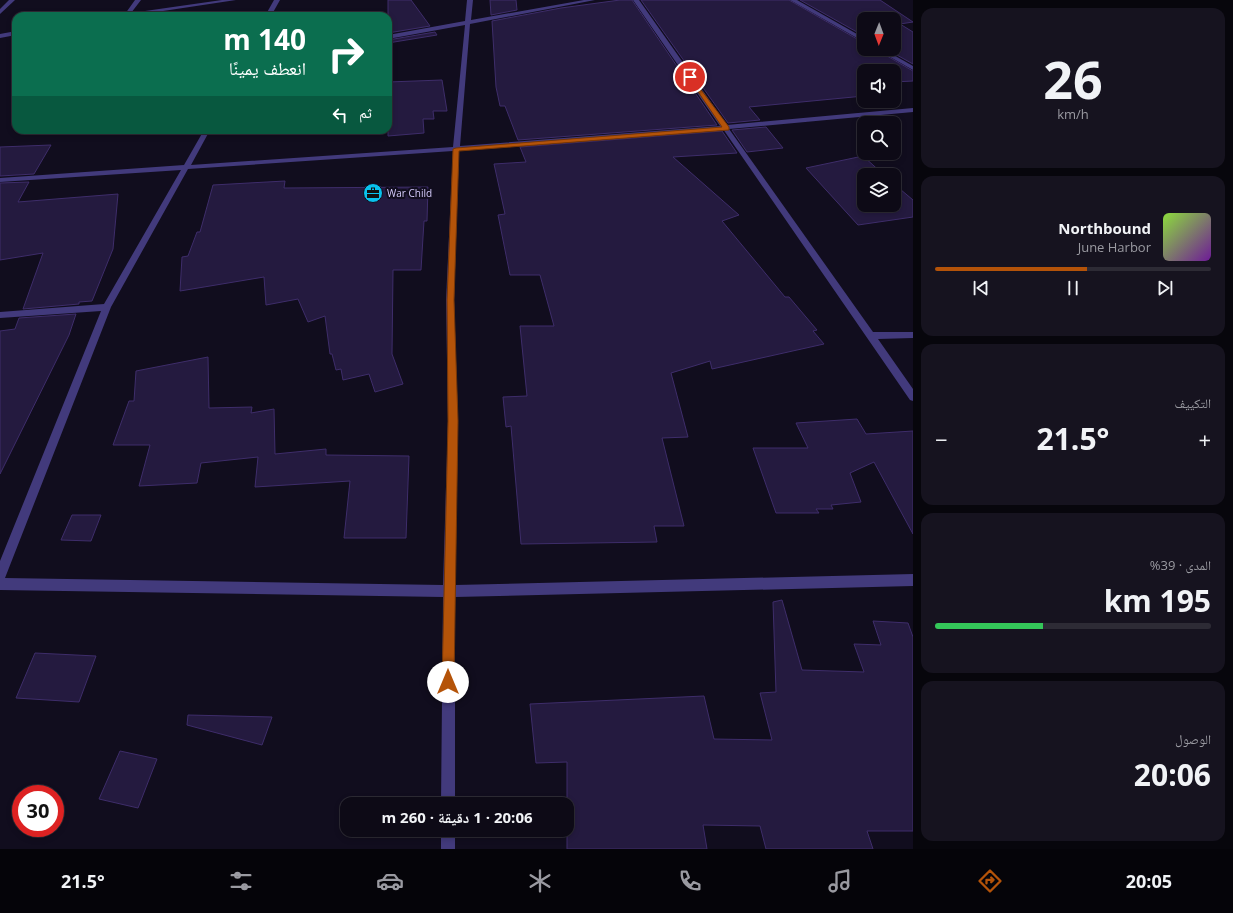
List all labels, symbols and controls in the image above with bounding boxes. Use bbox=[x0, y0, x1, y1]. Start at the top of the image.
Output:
north arrow bbox=[857, 12, 901, 56]
map controls bbox=[857, 12, 901, 212]
text: 140 m bbox=[223, 20, 306, 58]
icon: right bbox=[320, 28, 372, 80]
text: 26 bbox=[1043, 43, 1103, 114]
text: انعطف يمينًا bbox=[229, 56, 306, 80]
pin bbox=[673, 60, 707, 94]
button: sound bbox=[857, 64, 901, 108]
icon: arrive bbox=[679, 66, 701, 88]
text: ثم bbox=[359, 102, 372, 122]
icon: left bbox=[329, 104, 351, 126]
text: km/h bbox=[1057, 105, 1089, 123]
button: search bbox=[857, 116, 901, 160]
button: layers bbox=[857, 168, 901, 212]
office icon: War Child bbox=[362, 182, 384, 204]
place label: War Child bbox=[387, 186, 432, 200]
text: Northbound bbox=[1058, 218, 1151, 238]
text: June Harbor bbox=[1078, 238, 1151, 256]
icon: previous bbox=[970, 277, 992, 299]
icon: pause bbox=[1062, 277, 1084, 299]
icon: next bbox=[1154, 277, 1176, 299]
text: التكييف bbox=[1175, 394, 1211, 412]
text: 21.5° bbox=[1037, 418, 1109, 459]
text: − bbox=[935, 424, 948, 454]
text: + bbox=[1198, 424, 1211, 454]
text: المدى · 39% bbox=[1150, 556, 1211, 574]
text: 195 km bbox=[1104, 580, 1211, 621]
position arrow bbox=[427, 661, 469, 703]
text: الوصول bbox=[1175, 730, 1211, 748]
text: 20:06 bbox=[1134, 754, 1211, 795]
speed limit sign: 30 bbox=[12, 785, 64, 837]
text: 20:06 · 1 دقيقة · 260 m bbox=[381, 807, 533, 827]
icon: filters bbox=[227, 867, 255, 895]
icon: car bbox=[376, 867, 404, 895]
icon: climate bbox=[526, 867, 554, 895]
icon: phone bbox=[676, 867, 704, 895]
icon: music bbox=[826, 867, 854, 895]
icon: directions bbox=[976, 867, 1004, 895]
text: 21.5° bbox=[61, 869, 105, 893]
text: 20:05 bbox=[1126, 869, 1172, 893]

